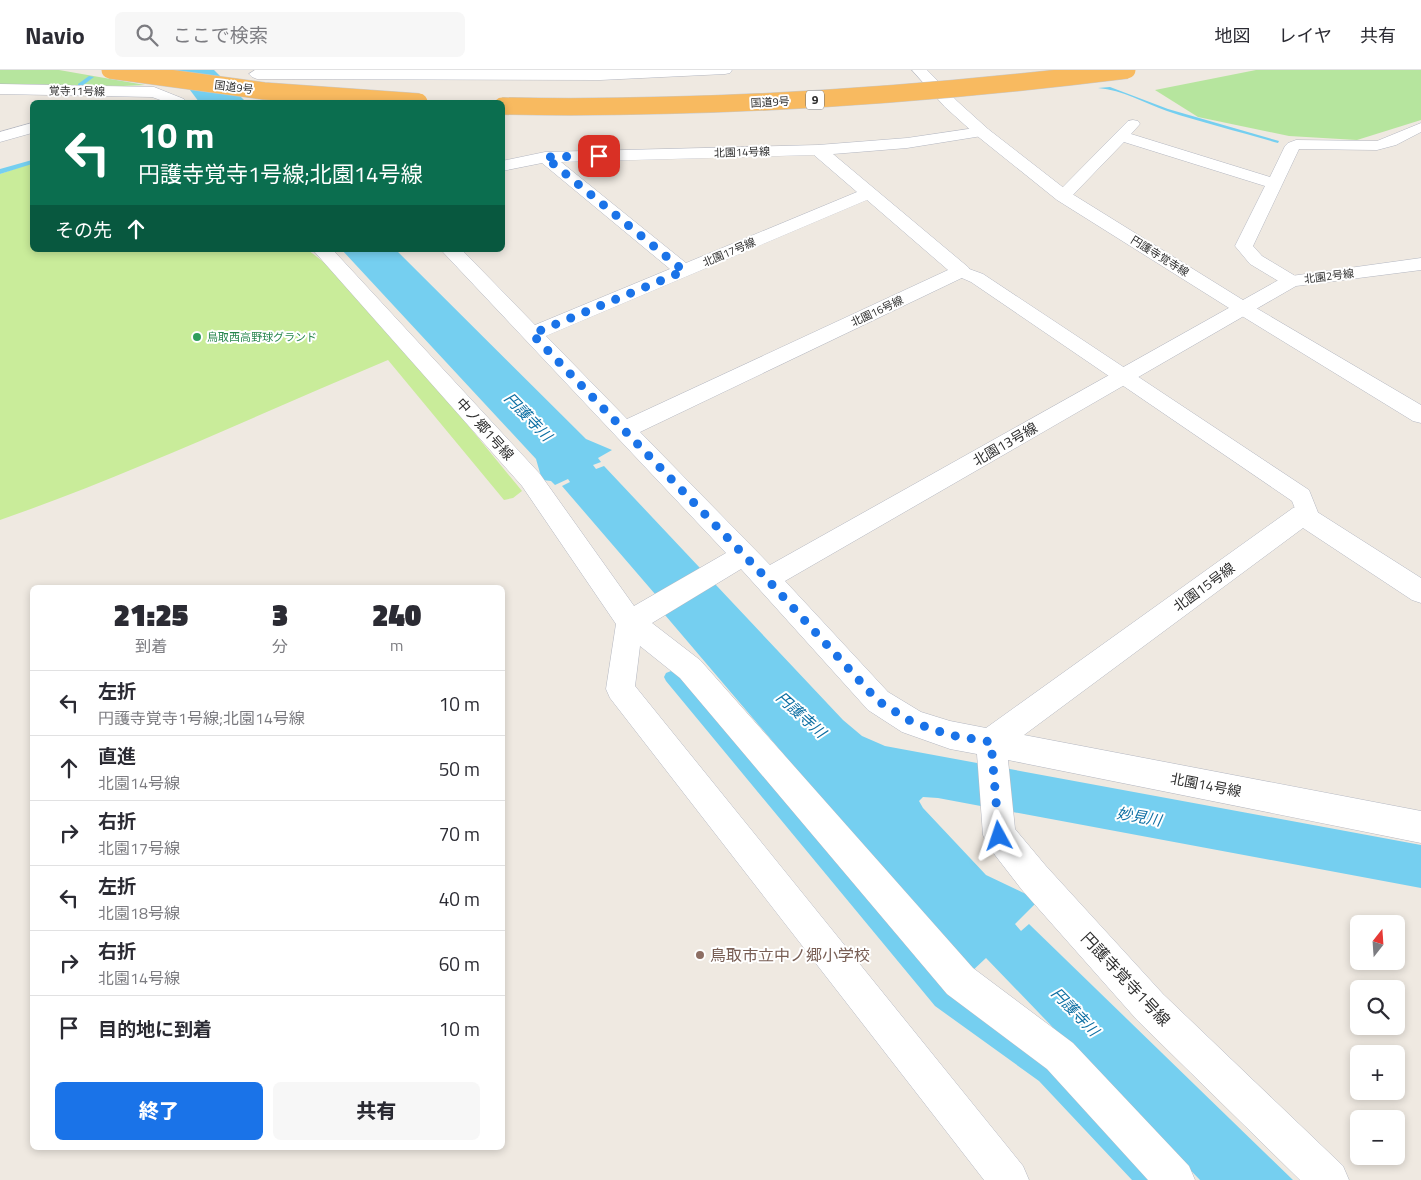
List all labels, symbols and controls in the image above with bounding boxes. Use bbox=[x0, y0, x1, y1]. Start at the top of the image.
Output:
search box bbox=[115, 12, 465, 57]
text: Navio bbox=[25, 17, 85, 53]
text: ここで検索 bbox=[173, 20, 268, 49]
icon: search bbox=[133, 21, 161, 49]
text: 地図 bbox=[1215, 22, 1251, 49]
text: レイヤ bbox=[1279, 22, 1332, 49]
text: 共有 bbox=[1360, 22, 1396, 49]
street label: 国道9号 bbox=[214, 77, 254, 97]
street label: 覚寺11号線 bbox=[49, 83, 105, 99]
road number: 9 bbox=[806, 90, 824, 110]
street label: 国道9号 bbox=[750, 93, 790, 111]
text: 10 m bbox=[138, 108, 214, 162]
icon: left bbox=[55, 120, 120, 185]
pin bbox=[578, 135, 620, 177]
icon: arrive bbox=[585, 142, 613, 170]
street label: 北園14号線 bbox=[714, 143, 770, 161]
text: 円護寺覚寺1号線;北園14号線 bbox=[138, 157, 422, 191]
text: その先 bbox=[55, 215, 112, 244]
icon: ahead bbox=[122, 215, 150, 243]
street label: 円護寺覚寺線 bbox=[1128, 232, 1192, 280]
street label: 北園17号線 bbox=[700, 234, 758, 270]
street label: 北園2号線 bbox=[1303, 265, 1355, 287]
street label: 北園16号線 bbox=[848, 292, 906, 330]
place label: 鳥取西高野球グランド bbox=[207, 329, 317, 345]
marker: 鳥取西高野球グランド bbox=[191, 331, 203, 343]
water label: 円護寺川 bbox=[499, 387, 559, 448]
street label: 中ノ郷1号線 bbox=[452, 393, 519, 465]
street label: 北園13号線 bbox=[968, 417, 1041, 471]
street label: 北園15号線 bbox=[1169, 557, 1239, 616]
text: 21:25 bbox=[114, 592, 188, 638]
text: 3 bbox=[272, 592, 288, 638]
text: 240 bbox=[372, 592, 421, 638]
text: m bbox=[390, 633, 403, 657]
text: 到着 bbox=[135, 634, 167, 658]
text: 分 bbox=[272, 634, 288, 658]
text: 左折 bbox=[98, 676, 136, 705]
water label: 円護寺川 bbox=[771, 686, 833, 745]
icon: left bbox=[55, 689, 83, 717]
text: 10 m bbox=[439, 689, 480, 718]
text: 円護寺覚寺1号線;北園14号線 bbox=[98, 706, 305, 730]
text: 直進 bbox=[98, 741, 136, 770]
icon: ahead bbox=[55, 754, 83, 782]
text: 50 m bbox=[439, 754, 480, 783]
street label: 北園14号線 bbox=[1169, 767, 1243, 802]
text: 北園14号線 bbox=[98, 771, 180, 795]
water label: 妙見川 bbox=[1115, 801, 1165, 832]
text: 右折 bbox=[98, 806, 136, 835]
position arrow bbox=[972, 809, 1024, 861]
icon: right bbox=[55, 819, 83, 847]
text: 70 m bbox=[439, 819, 480, 848]
text: 北園17号線 bbox=[98, 836, 180, 860]
text: 左折 bbox=[98, 871, 136, 900]
icon: left bbox=[55, 884, 83, 912]
text: 40 m bbox=[439, 884, 480, 913]
text: 北園18号線 bbox=[98, 901, 180, 925]
north arrow bbox=[1350, 915, 1405, 970]
map controls bbox=[1350, 915, 1405, 1165]
street label: 円護寺覚寺1号線 bbox=[1076, 927, 1176, 1031]
text: 右折 bbox=[98, 936, 136, 965]
place label: 鳥取市立中ノ郷小学校 bbox=[710, 943, 870, 967]
icon: right bbox=[55, 949, 83, 977]
text: 60 m bbox=[439, 949, 480, 978]
marker: 鳥取市立中ノ郷小学校 bbox=[694, 949, 706, 961]
text: 北園14号線 bbox=[98, 966, 180, 990]
button: search bbox=[1350, 980, 1405, 1035]
water label: 円護寺川 bbox=[1046, 982, 1106, 1043]
icon: arrive bbox=[55, 1014, 83, 1042]
text: 目的地に到着 bbox=[98, 1014, 212, 1043]
text: 10 m bbox=[439, 1014, 480, 1043]
button: + bbox=[1350, 1045, 1405, 1100]
button: 終了 bbox=[55, 1082, 263, 1140]
button: 共有 bbox=[273, 1082, 480, 1140]
button: − bbox=[1350, 1110, 1405, 1165]

